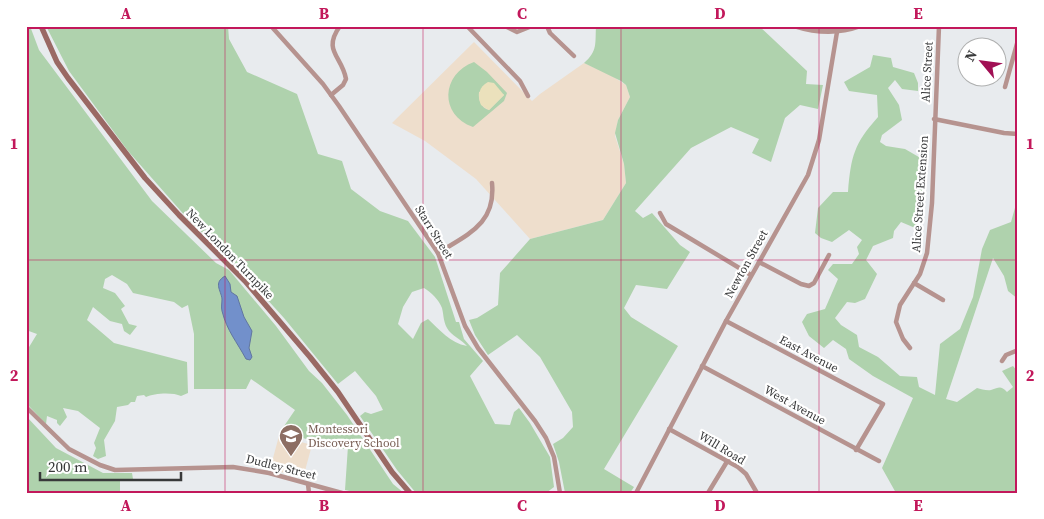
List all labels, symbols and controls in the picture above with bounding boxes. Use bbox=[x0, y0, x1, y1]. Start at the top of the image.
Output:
text: A bbox=[121, 2, 132, 24]
text: B bbox=[319, 2, 330, 24]
text: C bbox=[517, 2, 527, 24]
text: D bbox=[714, 2, 726, 24]
text: E bbox=[913, 2, 923, 24]
north arrow bbox=[956, 38, 1006, 88]
street label: Alice Street bbox=[917, 41, 937, 103]
text: N bbox=[959, 46, 982, 65]
text: 1 bbox=[10, 132, 18, 154]
text: 1 bbox=[1026, 132, 1034, 154]
street label: Alice Street Extension bbox=[908, 135, 932, 253]
street label: Starr Street bbox=[411, 202, 457, 262]
street label: New London Turnpike bbox=[183, 205, 277, 303]
street label: Newton Street bbox=[721, 227, 771, 301]
street label: East Avenue bbox=[777, 332, 841, 376]
text: 2 bbox=[10, 364, 19, 386]
text: 2 bbox=[1026, 364, 1035, 386]
street label: West Avenue bbox=[761, 381, 829, 429]
place label: Montessori Discovery School bbox=[308, 421, 400, 451]
school or university icon: Montessori Discovery School bbox=[278, 423, 304, 457]
street label: Will Road bbox=[696, 428, 749, 468]
scale bar bbox=[40, 449, 181, 481]
street label: Dudley Street bbox=[244, 451, 318, 483]
text: 200 m bbox=[48, 456, 88, 477]
text: A bbox=[121, 494, 132, 516]
text: B bbox=[319, 494, 330, 516]
text: C bbox=[517, 494, 527, 516]
text: D bbox=[714, 494, 726, 516]
text: E bbox=[913, 494, 923, 516]

